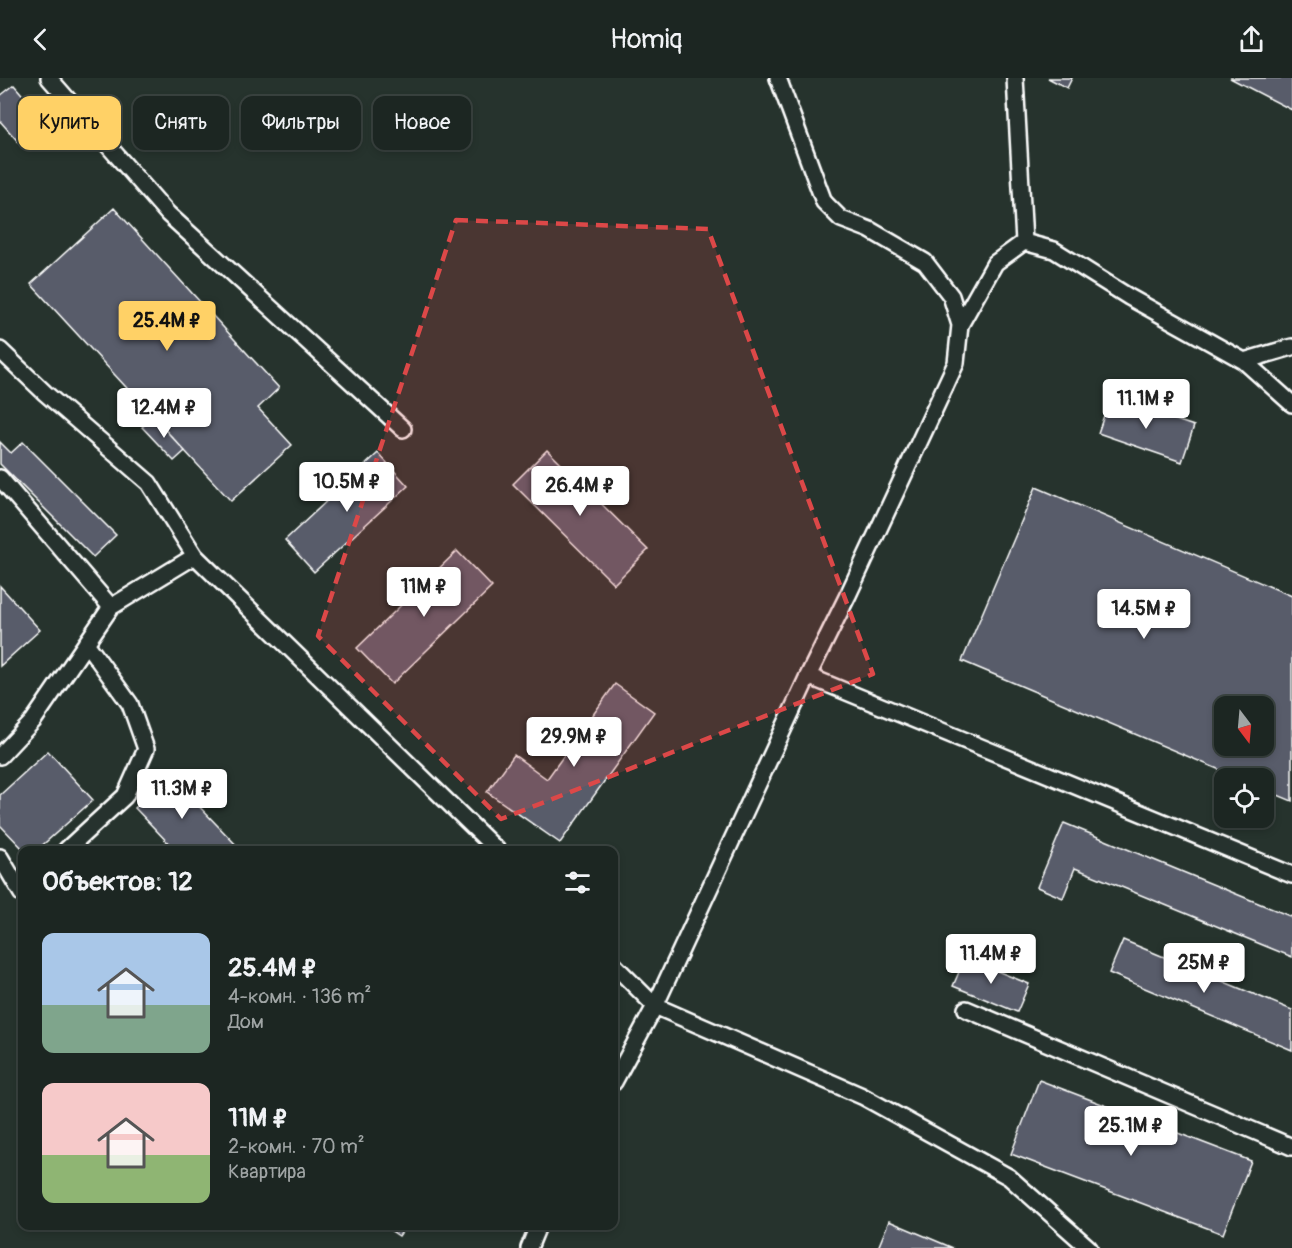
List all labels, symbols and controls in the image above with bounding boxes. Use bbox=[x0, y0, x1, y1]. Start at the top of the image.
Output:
icon: back bbox=[24, 23, 57, 56]
text: Homiq bbox=[610, 23, 682, 56]
icon: share bbox=[1235, 23, 1268, 56]
chip: Купить bbox=[18, 96, 121, 150]
chip: Снять bbox=[133, 96, 229, 150]
chip: Фильтры bbox=[241, 96, 361, 150]
chip: Новое bbox=[373, 96, 471, 150]
pin: 25.4M ₽ bbox=[112, 301, 222, 352]
text: 25.4M ₽ bbox=[133, 308, 201, 333]
pin: 11.1M ₽ bbox=[1091, 379, 1201, 430]
text: 11.1M ₽ bbox=[1117, 386, 1175, 411]
pin: 12.4M ₽ bbox=[109, 388, 219, 439]
text: 12.4M ₽ bbox=[131, 395, 197, 420]
pin: 10.5M ₽ bbox=[292, 462, 402, 513]
pin: 26.4M ₽ bbox=[525, 466, 635, 517]
text: 10.5M ₽ bbox=[313, 469, 381, 494]
text: 26.4M ₽ bbox=[545, 473, 615, 498]
pin: 11M ₽ bbox=[382, 567, 466, 618]
text: 11M ₽ bbox=[401, 574, 447, 599]
pin: 14.5M ₽ bbox=[1089, 589, 1199, 640]
text: 14.5M ₽ bbox=[1111, 596, 1177, 621]
north arrow bbox=[1214, 696, 1274, 756]
map controls bbox=[1214, 696, 1274, 828]
pin: 29.9M ₽ bbox=[519, 717, 629, 768]
text: 29.9M ₽ bbox=[541, 724, 607, 749]
button: locate bbox=[1214, 768, 1274, 828]
pin: 11.3M ₽ bbox=[127, 769, 237, 820]
text: 11.3M ₽ bbox=[151, 776, 213, 801]
text: Объектов: 12 bbox=[42, 866, 193, 898]
icon: filters bbox=[561, 866, 594, 899]
pin: 11.4M ₽ bbox=[936, 934, 1046, 985]
text: 11.4M ₽ bbox=[960, 941, 1022, 966]
pin: 25M ₽ bbox=[1162, 943, 1246, 994]
text: 25M ₽ bbox=[1178, 950, 1230, 975]
text: 25.4M ₽ bbox=[228, 952, 317, 984]
icon: home bbox=[90, 957, 162, 1029]
text: 4-комн. · 136 m² bbox=[228, 984, 371, 1009]
text: Дом bbox=[228, 1009, 264, 1034]
text: 11M ₽ bbox=[228, 1102, 288, 1134]
pin: 25.1M ₽ bbox=[1076, 1106, 1186, 1157]
icon: home bbox=[90, 1107, 162, 1179]
text: 25.1M ₽ bbox=[1099, 1113, 1163, 1138]
text: 2-комн. · 70 m² bbox=[228, 1134, 365, 1159]
text: Квартира bbox=[228, 1159, 306, 1184]

